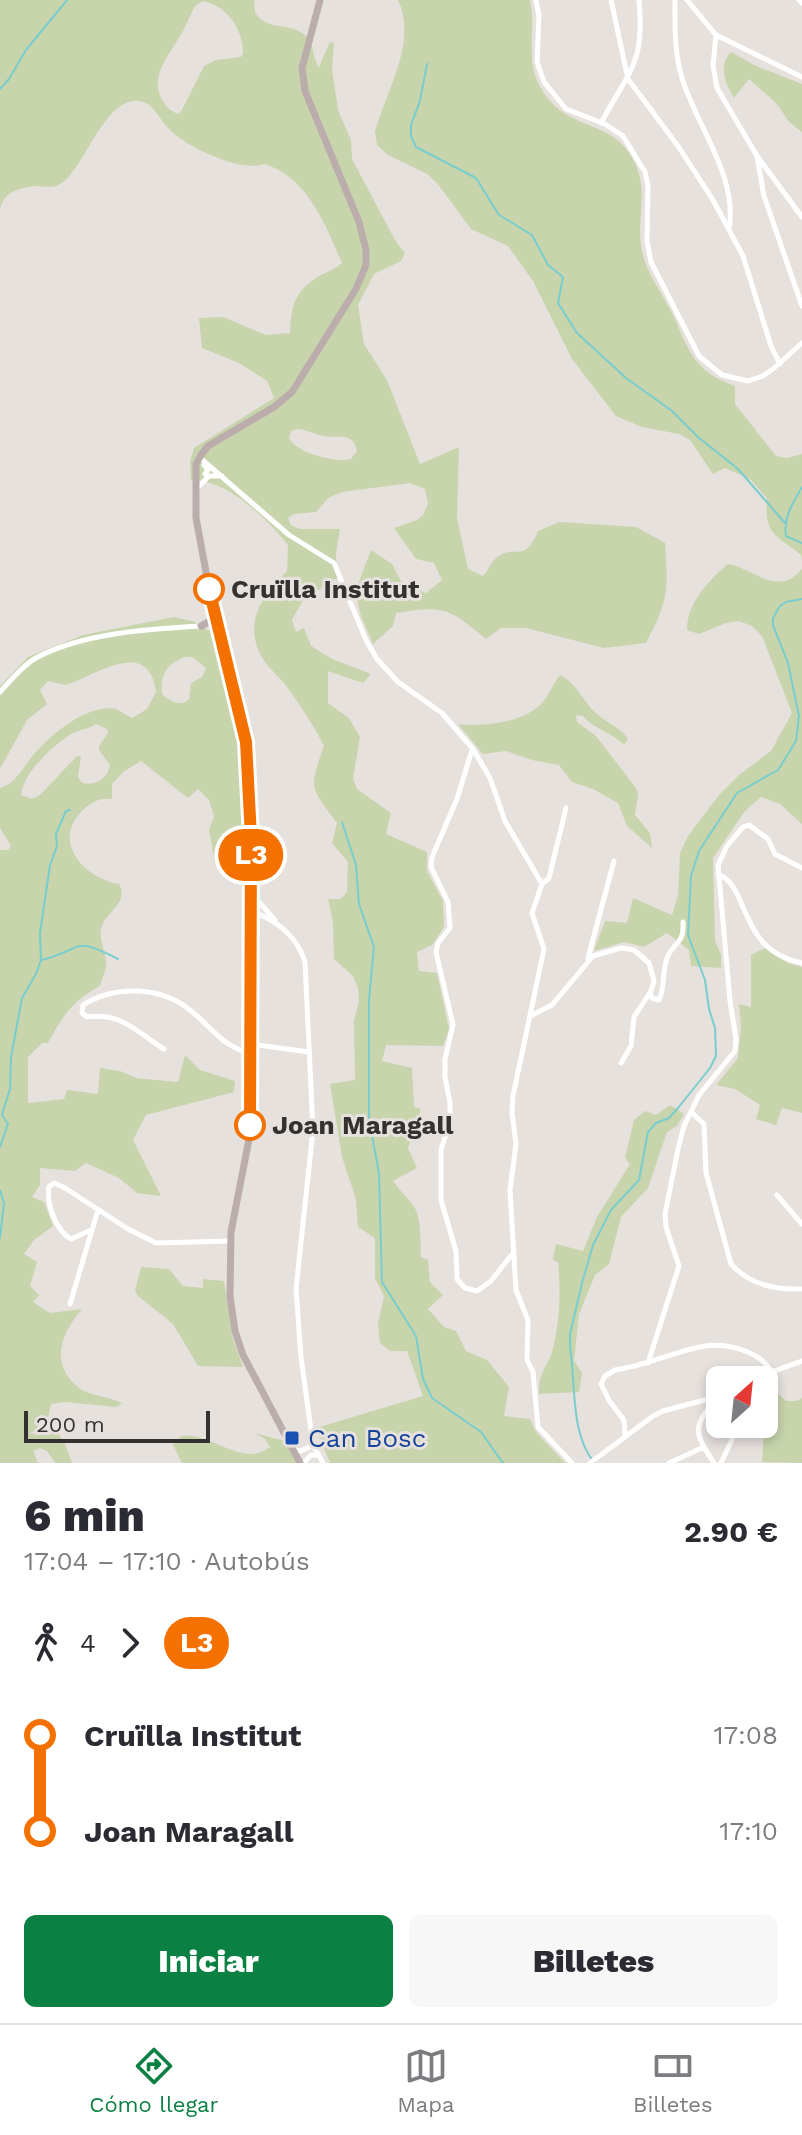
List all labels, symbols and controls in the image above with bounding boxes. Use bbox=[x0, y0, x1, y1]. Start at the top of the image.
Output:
marker: Cruïlla Institut bbox=[194, 574, 224, 604]
place label: Cruïlla Institut bbox=[231, 574, 420, 604]
line badge: L3 bbox=[215, 829, 287, 881]
text: L3 bbox=[234, 838, 268, 871]
marker: Joan Maragall bbox=[235, 1110, 265, 1140]
place label: Joan Maragall bbox=[272, 1110, 454, 1140]
north arrow bbox=[706, 1366, 778, 1438]
map controls bbox=[706, 1366, 778, 1438]
scale bar bbox=[24, 1407, 210, 1443]
text: 200 m bbox=[36, 1412, 105, 1437]
place label: Can Bosc bbox=[308, 1423, 426, 1453]
marker: Can Bosc bbox=[283, 1429, 301, 1447]
text: 6 min bbox=[24, 1490, 145, 1542]
text: 2.90 € bbox=[684, 1514, 778, 1549]
text: 17:04 – 17:10 · Autobús bbox=[24, 1546, 310, 1576]
icon: walk bbox=[24, 1621, 68, 1665]
icon: forward bbox=[108, 1621, 152, 1665]
text: L3 bbox=[180, 1626, 213, 1659]
text: 4 bbox=[80, 1628, 96, 1658]
text: Cruïlla Institut bbox=[84, 1718, 301, 1753]
text: 17:08 bbox=[713, 1720, 778, 1750]
text: Joan Maragall bbox=[84, 1814, 293, 1849]
text: 17:10 bbox=[719, 1816, 778, 1846]
button: Iniciar bbox=[24, 1915, 393, 2007]
button: Billetes bbox=[409, 1915, 778, 2007]
tab: Cómo llegar bbox=[89, 2044, 219, 2117]
tab: Mapa bbox=[397, 2044, 455, 2117]
tab: Billetes bbox=[633, 2044, 713, 2117]

